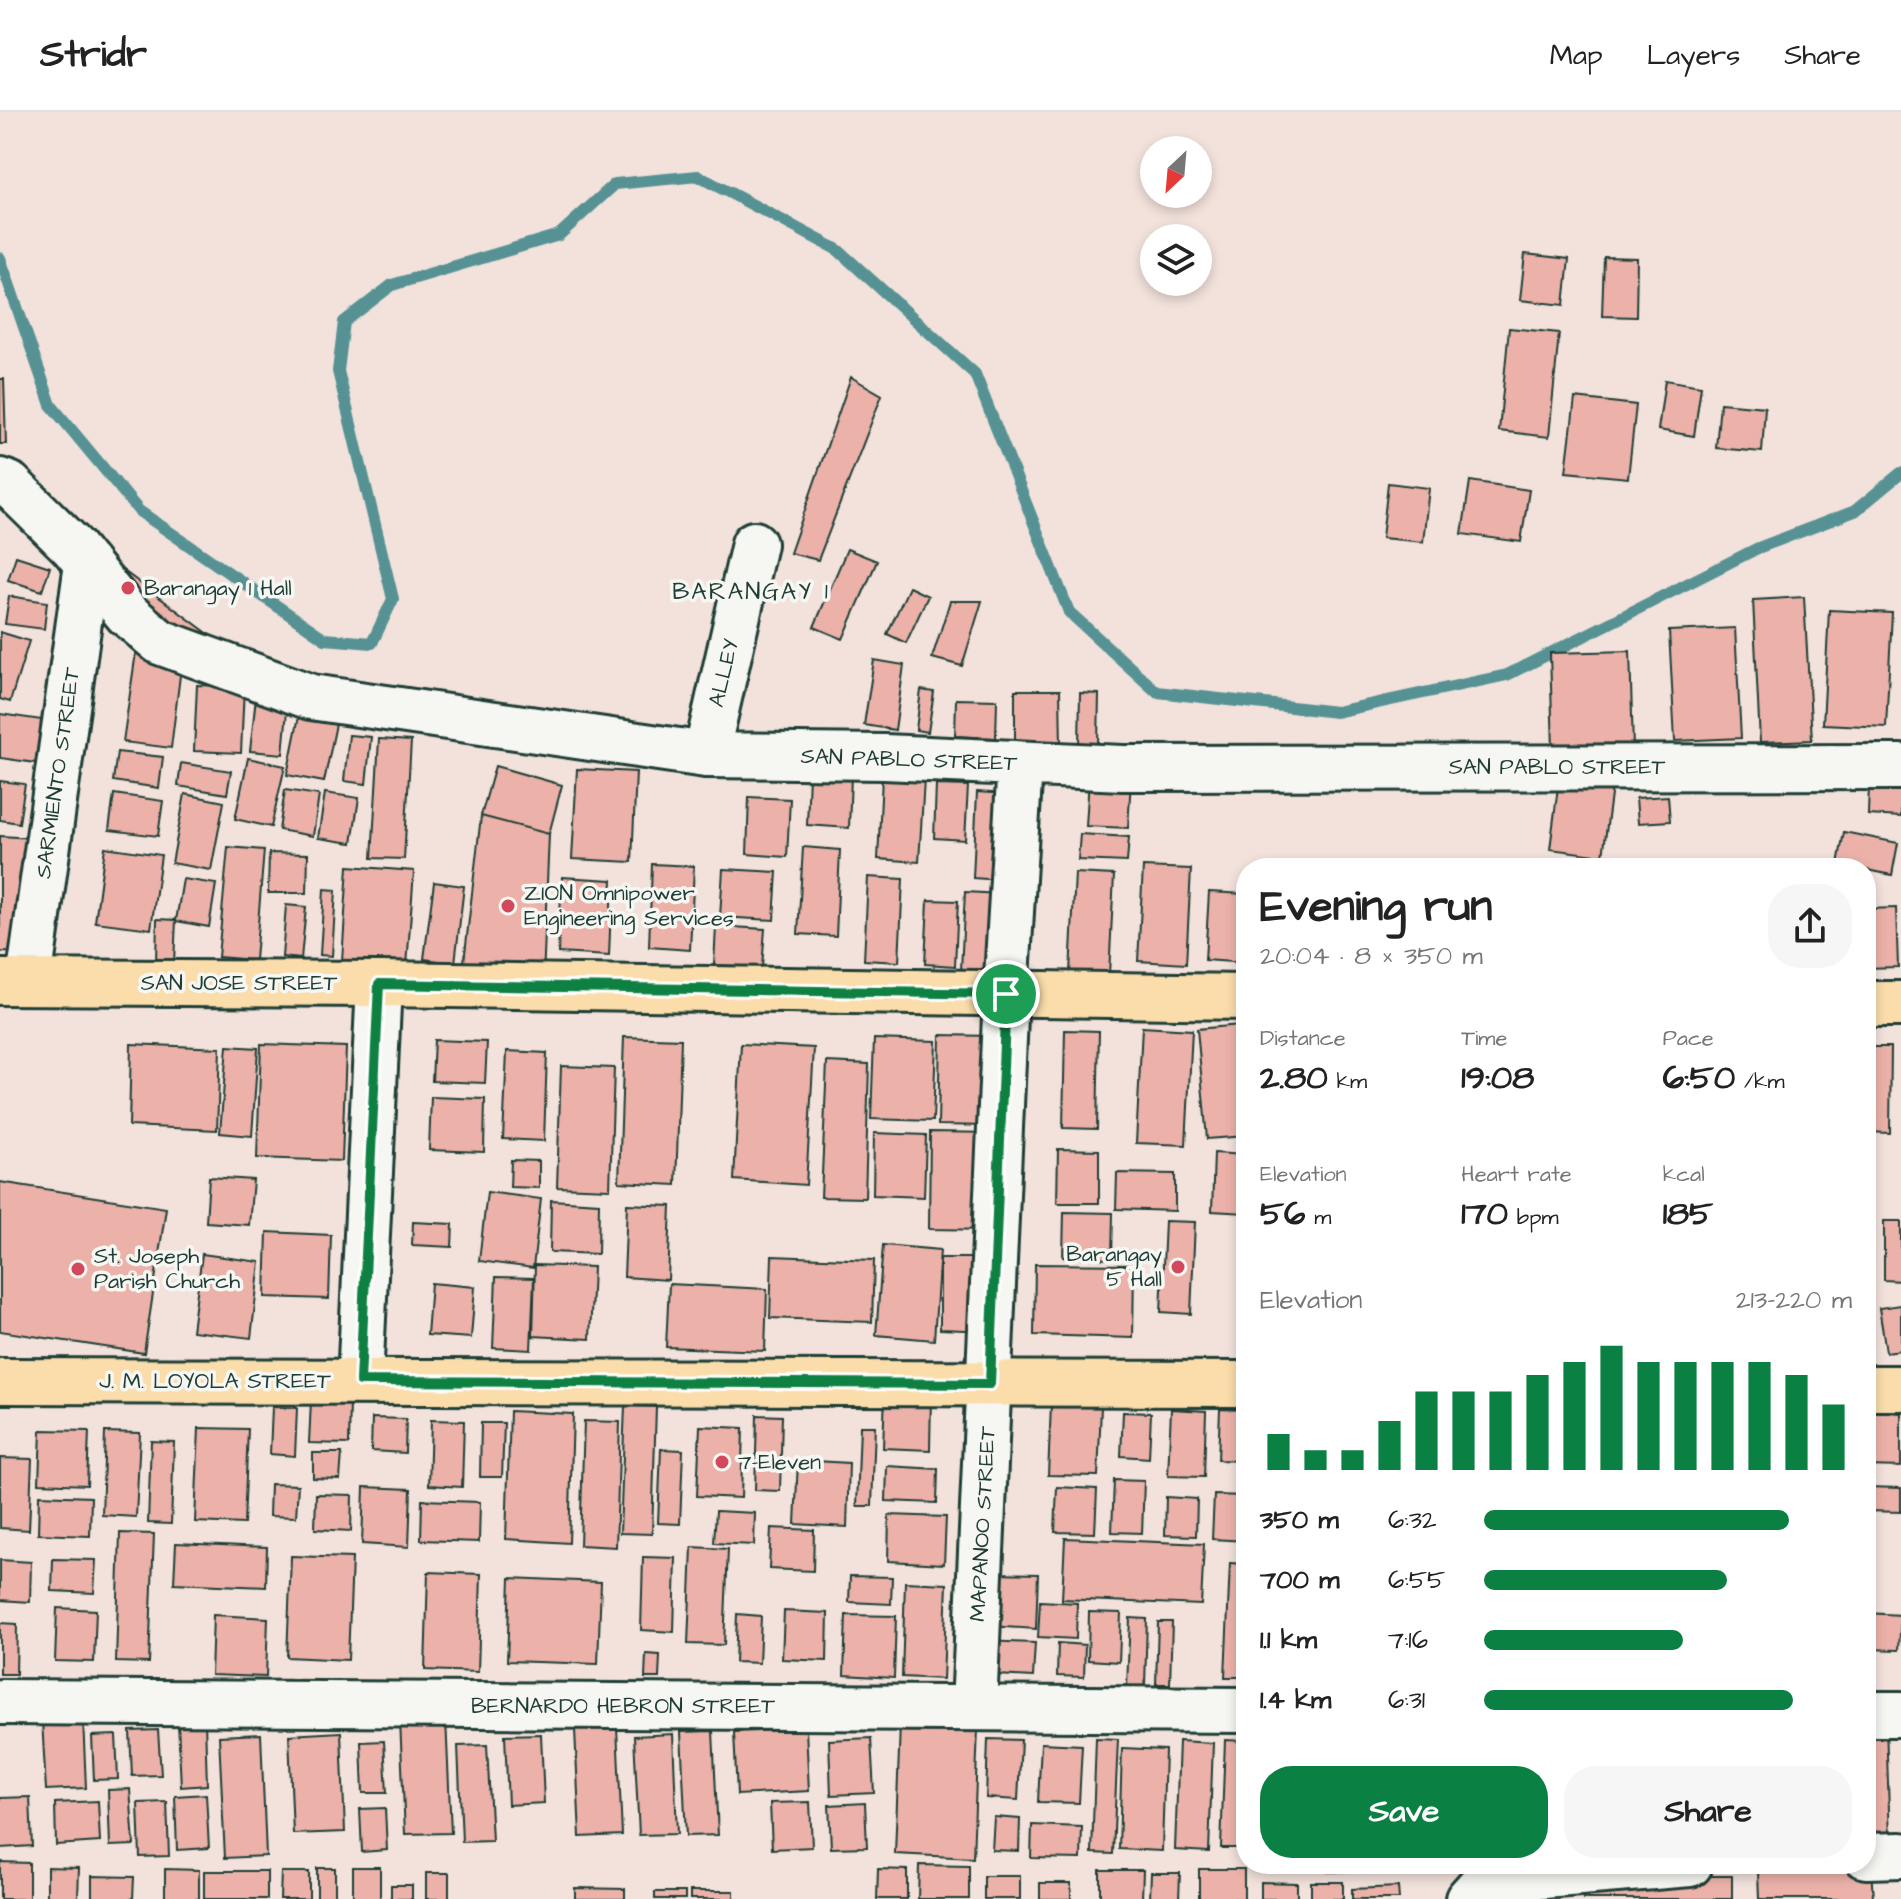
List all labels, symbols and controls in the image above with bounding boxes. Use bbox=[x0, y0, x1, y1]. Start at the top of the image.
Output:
text: Stridr bbox=[40, 29, 147, 81]
text: Map bbox=[1550, 36, 1603, 75]
text: Layers bbox=[1647, 36, 1740, 75]
text: Share bbox=[1784, 36, 1861, 75]
north arrow bbox=[1140, 136, 1212, 208]
map controls bbox=[1140, 136, 1212, 296]
button: layers bbox=[1140, 224, 1212, 296]
place label: Barangay 1 Hall bbox=[144, 573, 292, 605]
district label: BARANGAY 1 bbox=[672, 575, 830, 609]
marker: Barangay 1 Hall bbox=[119, 579, 137, 597]
street label: ALLEY bbox=[701, 636, 747, 710]
street label: SARMIENTO STREET bbox=[28, 665, 88, 881]
street label: SAN PABLO STREET bbox=[800, 741, 1018, 779]
street label: SAN PABLO STREET bbox=[1449, 752, 1666, 783]
text: Evening run bbox=[1260, 877, 1492, 938]
place label: ZION Omnipower Engineering Services bbox=[524, 878, 734, 935]
button: share bbox=[1768, 884, 1852, 968]
marker: ZION Omnipower Engineering Services bbox=[499, 897, 517, 915]
text: 20:04 · 8 × 350 m bbox=[1260, 938, 1483, 974]
pin bbox=[972, 960, 1040, 1028]
street label: SAN JOSE STREET bbox=[141, 968, 338, 999]
icon: arrive bbox=[984, 972, 1028, 1016]
text: Distance bbox=[1260, 1023, 1346, 1054]
text: Time bbox=[1461, 1023, 1507, 1054]
text: Pace bbox=[1663, 1023, 1714, 1054]
text: 2.80 bbox=[1260, 1054, 1328, 1102]
text: 19:08 bbox=[1461, 1054, 1534, 1102]
text: 6:50 bbox=[1663, 1054, 1735, 1102]
text: km bbox=[1328, 1066, 1367, 1097]
text: /km bbox=[1735, 1066, 1785, 1097]
text: Elevation bbox=[1260, 1159, 1347, 1190]
text: Heart rate bbox=[1461, 1159, 1572, 1190]
text: kcal bbox=[1663, 1159, 1705, 1190]
text: 56 bbox=[1260, 1190, 1305, 1238]
text: 170 bbox=[1461, 1190, 1508, 1238]
text: 185 bbox=[1663, 1190, 1713, 1238]
text: m bbox=[1305, 1202, 1331, 1233]
text: bpm bbox=[1508, 1202, 1559, 1233]
place label: Barangay 5 Hall bbox=[1066, 1239, 1162, 1295]
place label: St. Joseph Parish Church bbox=[94, 1241, 240, 1297]
marker: Barangay 5 Hall bbox=[1169, 1258, 1187, 1276]
marker: St. Joseph Parish Church bbox=[69, 1260, 87, 1278]
text: Elevation bbox=[1260, 1282, 1362, 1318]
text: 213–220 m bbox=[1736, 1282, 1852, 1318]
street label: J. M. LOYOLA STREET bbox=[99, 1366, 331, 1397]
street label: MAPANOO STREET bbox=[962, 1425, 1004, 1623]
place label: 7-Eleven bbox=[738, 1447, 821, 1478]
marker: 7-Eleven bbox=[713, 1453, 731, 1471]
text: 350 m bbox=[1260, 1502, 1339, 1538]
text: 6:32 bbox=[1388, 1502, 1437, 1538]
text: 700 m bbox=[1260, 1562, 1339, 1598]
text: 6:55 bbox=[1388, 1562, 1445, 1598]
text: 1.1 km bbox=[1260, 1622, 1317, 1658]
text: 7:16 bbox=[1388, 1622, 1428, 1658]
text: 1.4 km bbox=[1260, 1682, 1331, 1718]
text: 6:31 bbox=[1388, 1682, 1425, 1718]
street label: BERNARDO HEBRON STREET bbox=[471, 1691, 775, 1722]
button: Save bbox=[1260, 1766, 1548, 1858]
button: Share bbox=[1564, 1766, 1852, 1858]

